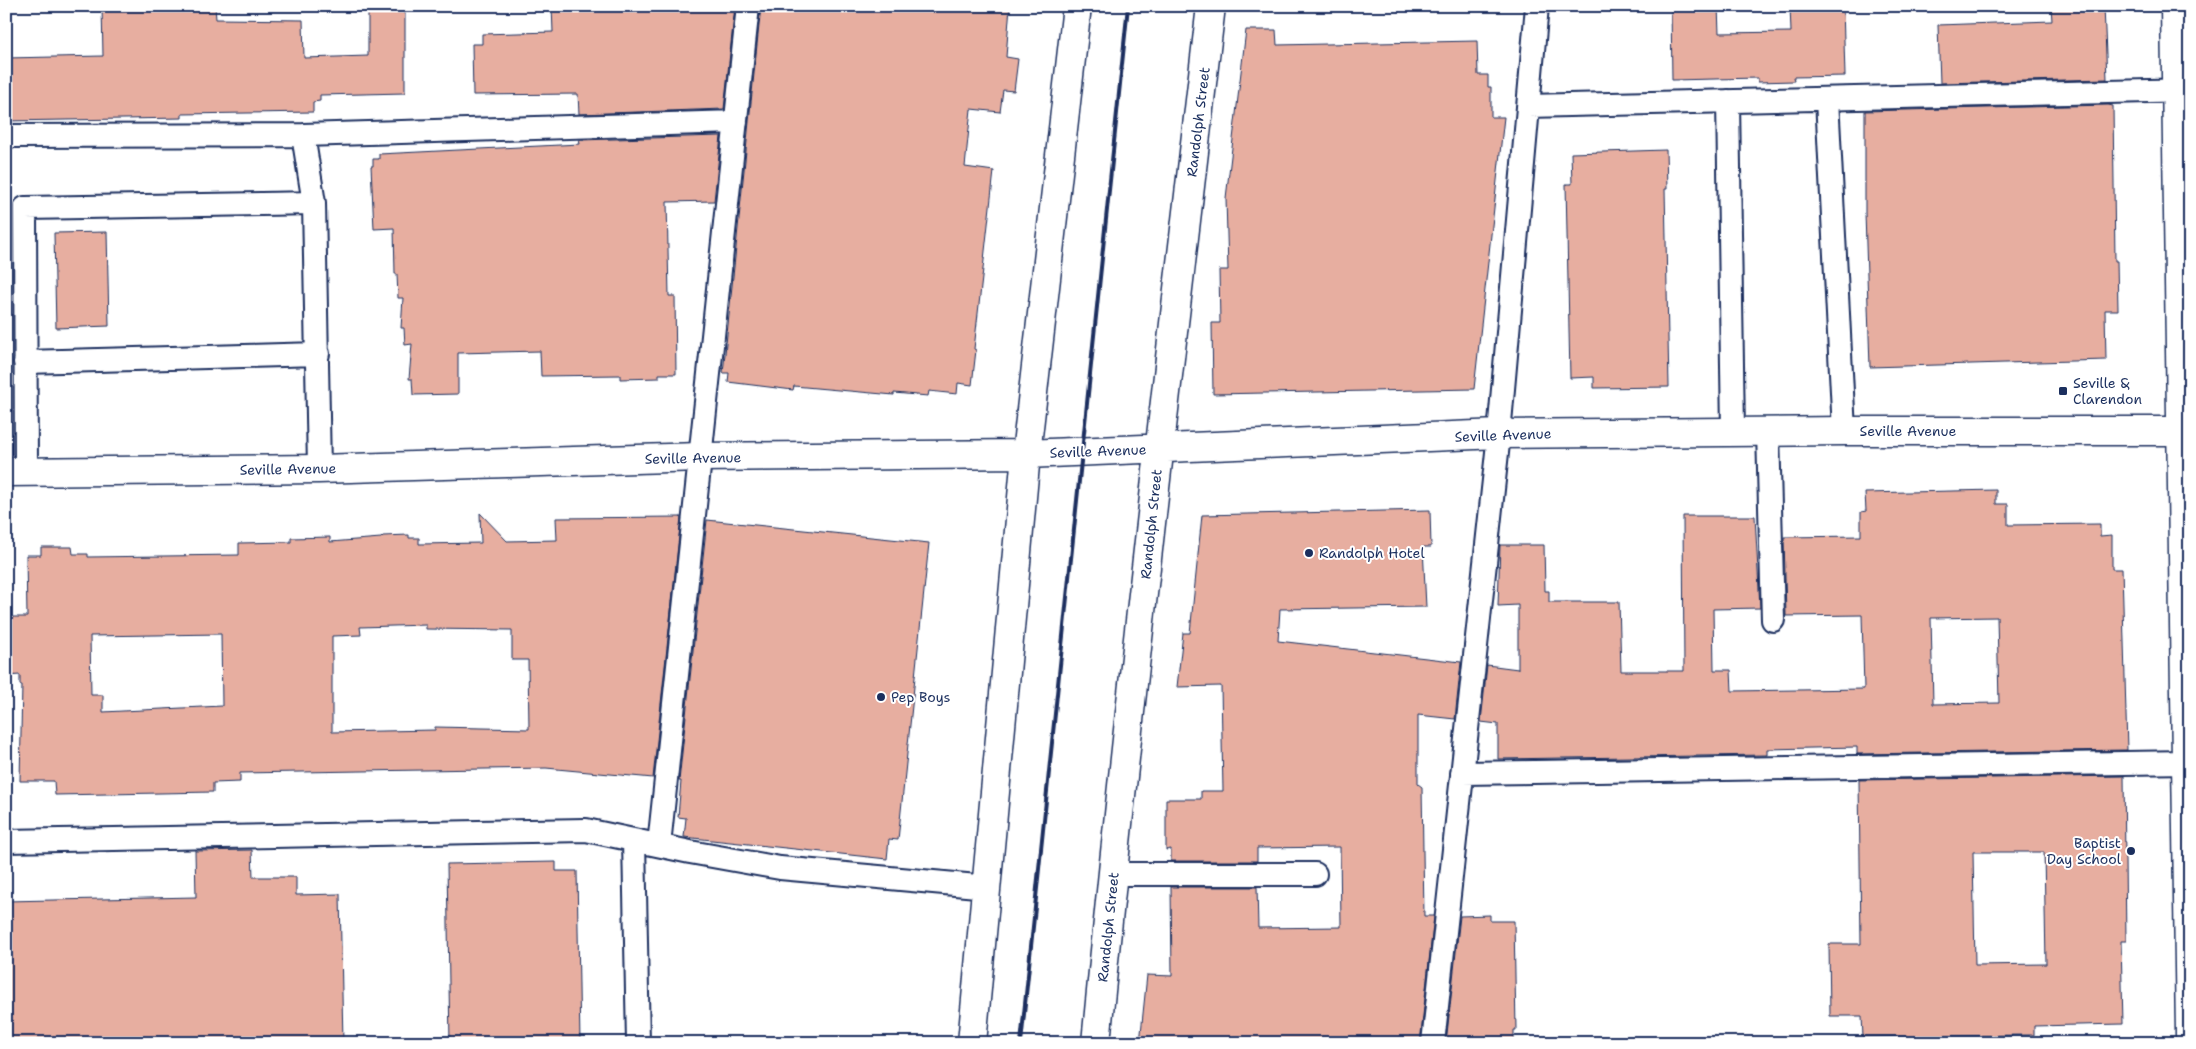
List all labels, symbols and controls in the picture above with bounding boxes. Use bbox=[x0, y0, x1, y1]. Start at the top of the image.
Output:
street label: Randolph Street bbox=[1182, 66, 1214, 178]
place label: Seville & Clarendon bbox=[2073, 374, 2143, 408]
marker: Seville & Clarendon bbox=[2057, 385, 2069, 397]
street label: Seville Avenue bbox=[1860, 422, 1957, 440]
street label: Seville Avenue bbox=[1454, 424, 1552, 446]
street label: Seville Avenue bbox=[1049, 440, 1147, 462]
street label: Seville Avenue bbox=[644, 448, 742, 468]
street label: Seville Avenue bbox=[239, 459, 337, 479]
street label: Randolph Street bbox=[1136, 468, 1166, 580]
place label: Randolph Hotel bbox=[1319, 544, 1425, 562]
marker: Randolph Hotel bbox=[1303, 547, 1315, 559]
place label: Pep Boys bbox=[891, 688, 951, 706]
marker: Pep Boys bbox=[875, 691, 887, 703]
place label: Baptist Day School bbox=[2047, 834, 2122, 868]
marker: Baptist Day School bbox=[2125, 845, 2137, 857]
street label: Randolph Street bbox=[1093, 871, 1123, 983]

